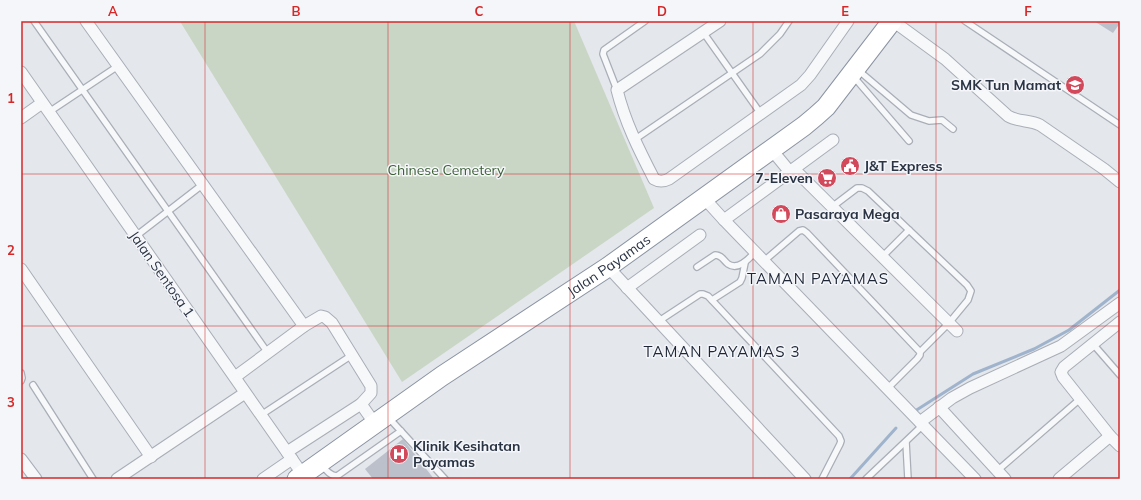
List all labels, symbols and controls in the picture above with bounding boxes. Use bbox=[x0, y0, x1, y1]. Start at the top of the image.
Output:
text: A bbox=[108, 3, 118, 19]
text: B bbox=[292, 3, 301, 19]
text: C bbox=[475, 3, 484, 19]
text: D bbox=[657, 3, 667, 19]
text: E bbox=[841, 3, 849, 19]
text: F bbox=[1024, 3, 1032, 19]
school or university icon: SMK Tun Mamat bbox=[1064, 74, 1086, 96]
place label: SMK Tun Mamat bbox=[951, 76, 1062, 94]
text: 1 bbox=[7, 90, 15, 106]
public building icon: J&T Express bbox=[839, 155, 861, 177]
place label: J&T Express bbox=[864, 157, 943, 175]
park label: Chinese Cemetery bbox=[387, 161, 505, 179]
supermarket icon: 7-Eleven bbox=[816, 167, 838, 189]
place label: 7-Eleven bbox=[755, 169, 813, 187]
shop icon: Pasaraya Mega bbox=[770, 203, 792, 225]
place label: Pasaraya Mega bbox=[795, 205, 900, 223]
street label: Jalan Sentosa 1 bbox=[126, 227, 198, 321]
street label: Jalan Payamas bbox=[564, 230, 654, 300]
text: 2 bbox=[7, 242, 15, 258]
district label: TAMAN PAYAMAS bbox=[747, 269, 889, 288]
district label: TAMAN PAYAMAS 3 bbox=[644, 342, 800, 361]
text: 3 bbox=[7, 394, 15, 410]
place label: Klinik Kesihatan Payamas bbox=[413, 437, 520, 471]
hospital icon: Klinik Kesihatan Payamas bbox=[388, 443, 410, 465]

